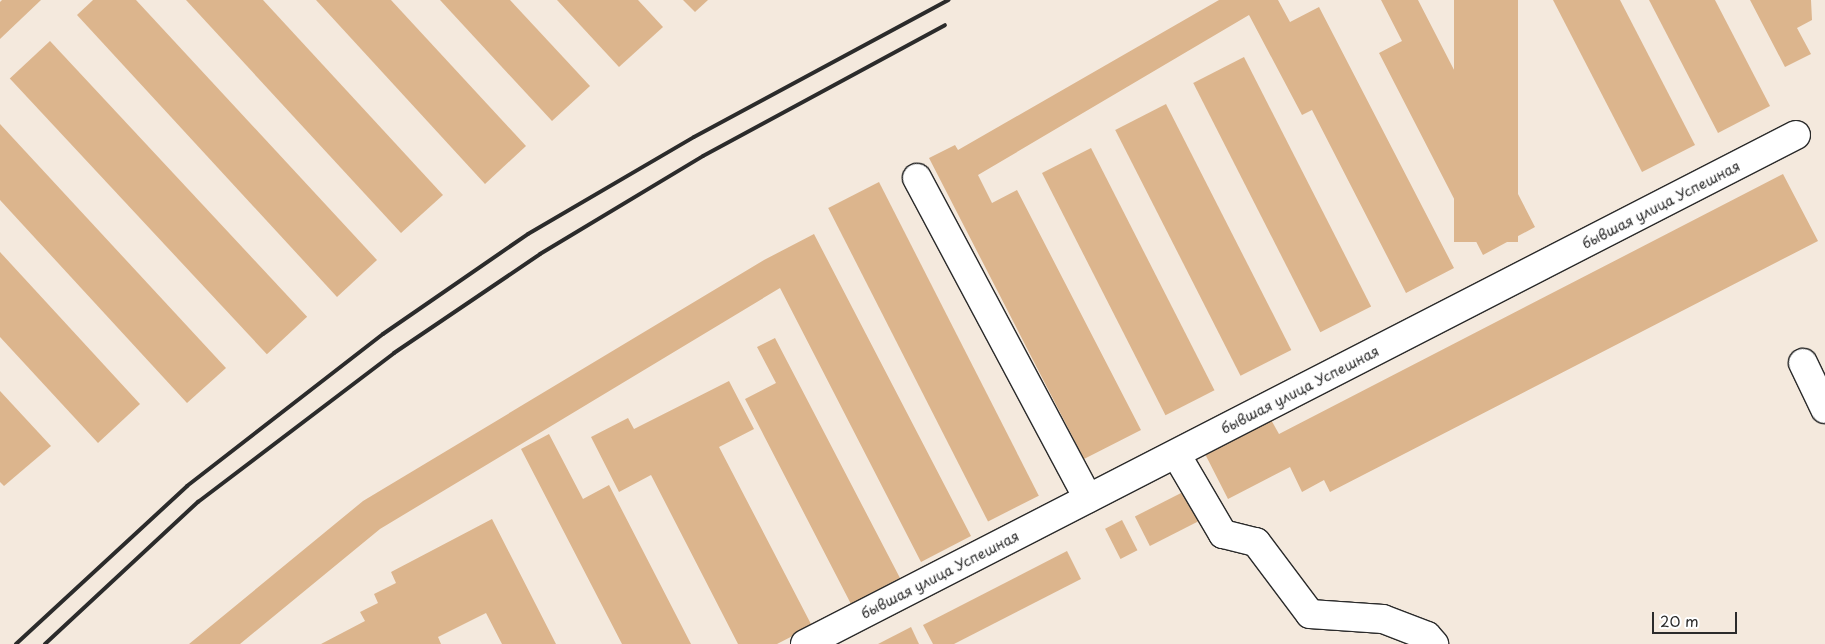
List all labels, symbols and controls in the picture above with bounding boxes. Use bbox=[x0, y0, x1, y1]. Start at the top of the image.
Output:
street label: бывшая улица Успешная bbox=[1579, 157, 1743, 253]
street label: бывшая улица Успешная bbox=[1218, 342, 1382, 438]
street label: бывшая улица Успешная bbox=[858, 527, 1022, 623]
scale bar bbox=[1655, 602, 1740, 634]
text: 20 m bbox=[1660, 609, 1699, 632]

